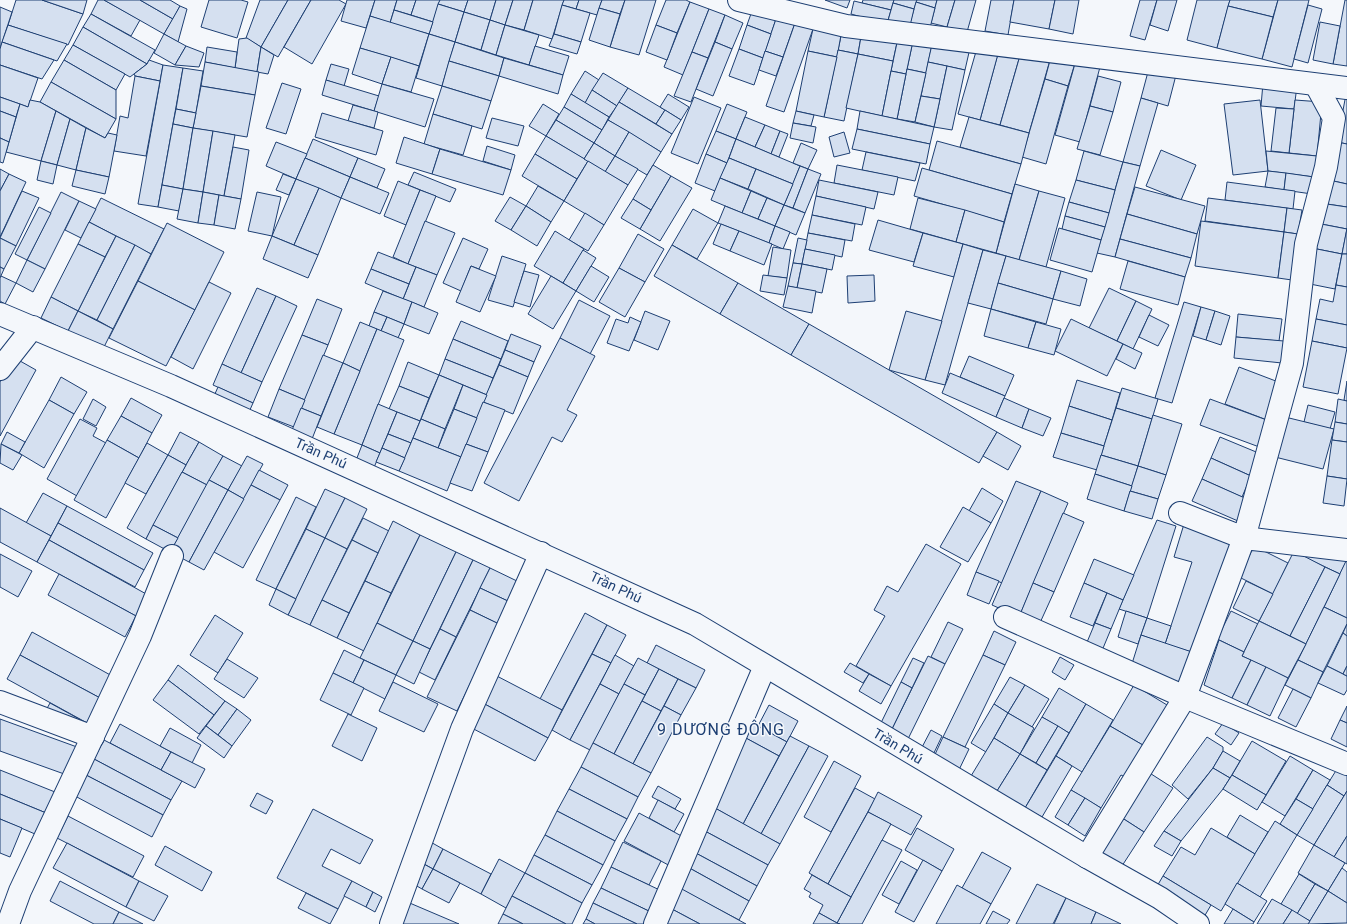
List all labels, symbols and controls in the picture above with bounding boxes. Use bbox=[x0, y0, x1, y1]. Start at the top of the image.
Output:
street label: Trần Phú bbox=[292, 434, 350, 472]
street label: Trần Phú bbox=[588, 568, 644, 606]
district label: 9 DƯƠNG ĐÔNG bbox=[657, 719, 785, 739]
street label: Trần Phú bbox=[870, 725, 926, 767]

